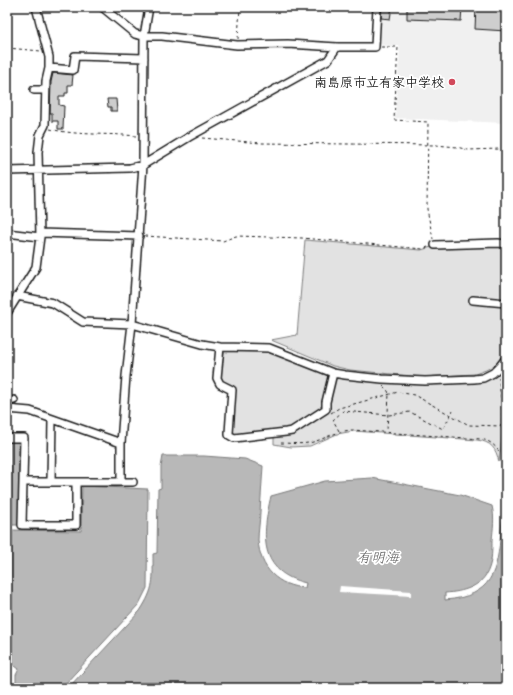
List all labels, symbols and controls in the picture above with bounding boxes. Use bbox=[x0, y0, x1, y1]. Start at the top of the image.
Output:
place label: 南島原市立有家中学校 bbox=[314, 72, 444, 91]
marker: 南島原市立有家中学校 bbox=[447, 77, 457, 87]
water label: 有明海 bbox=[357, 546, 400, 567]

